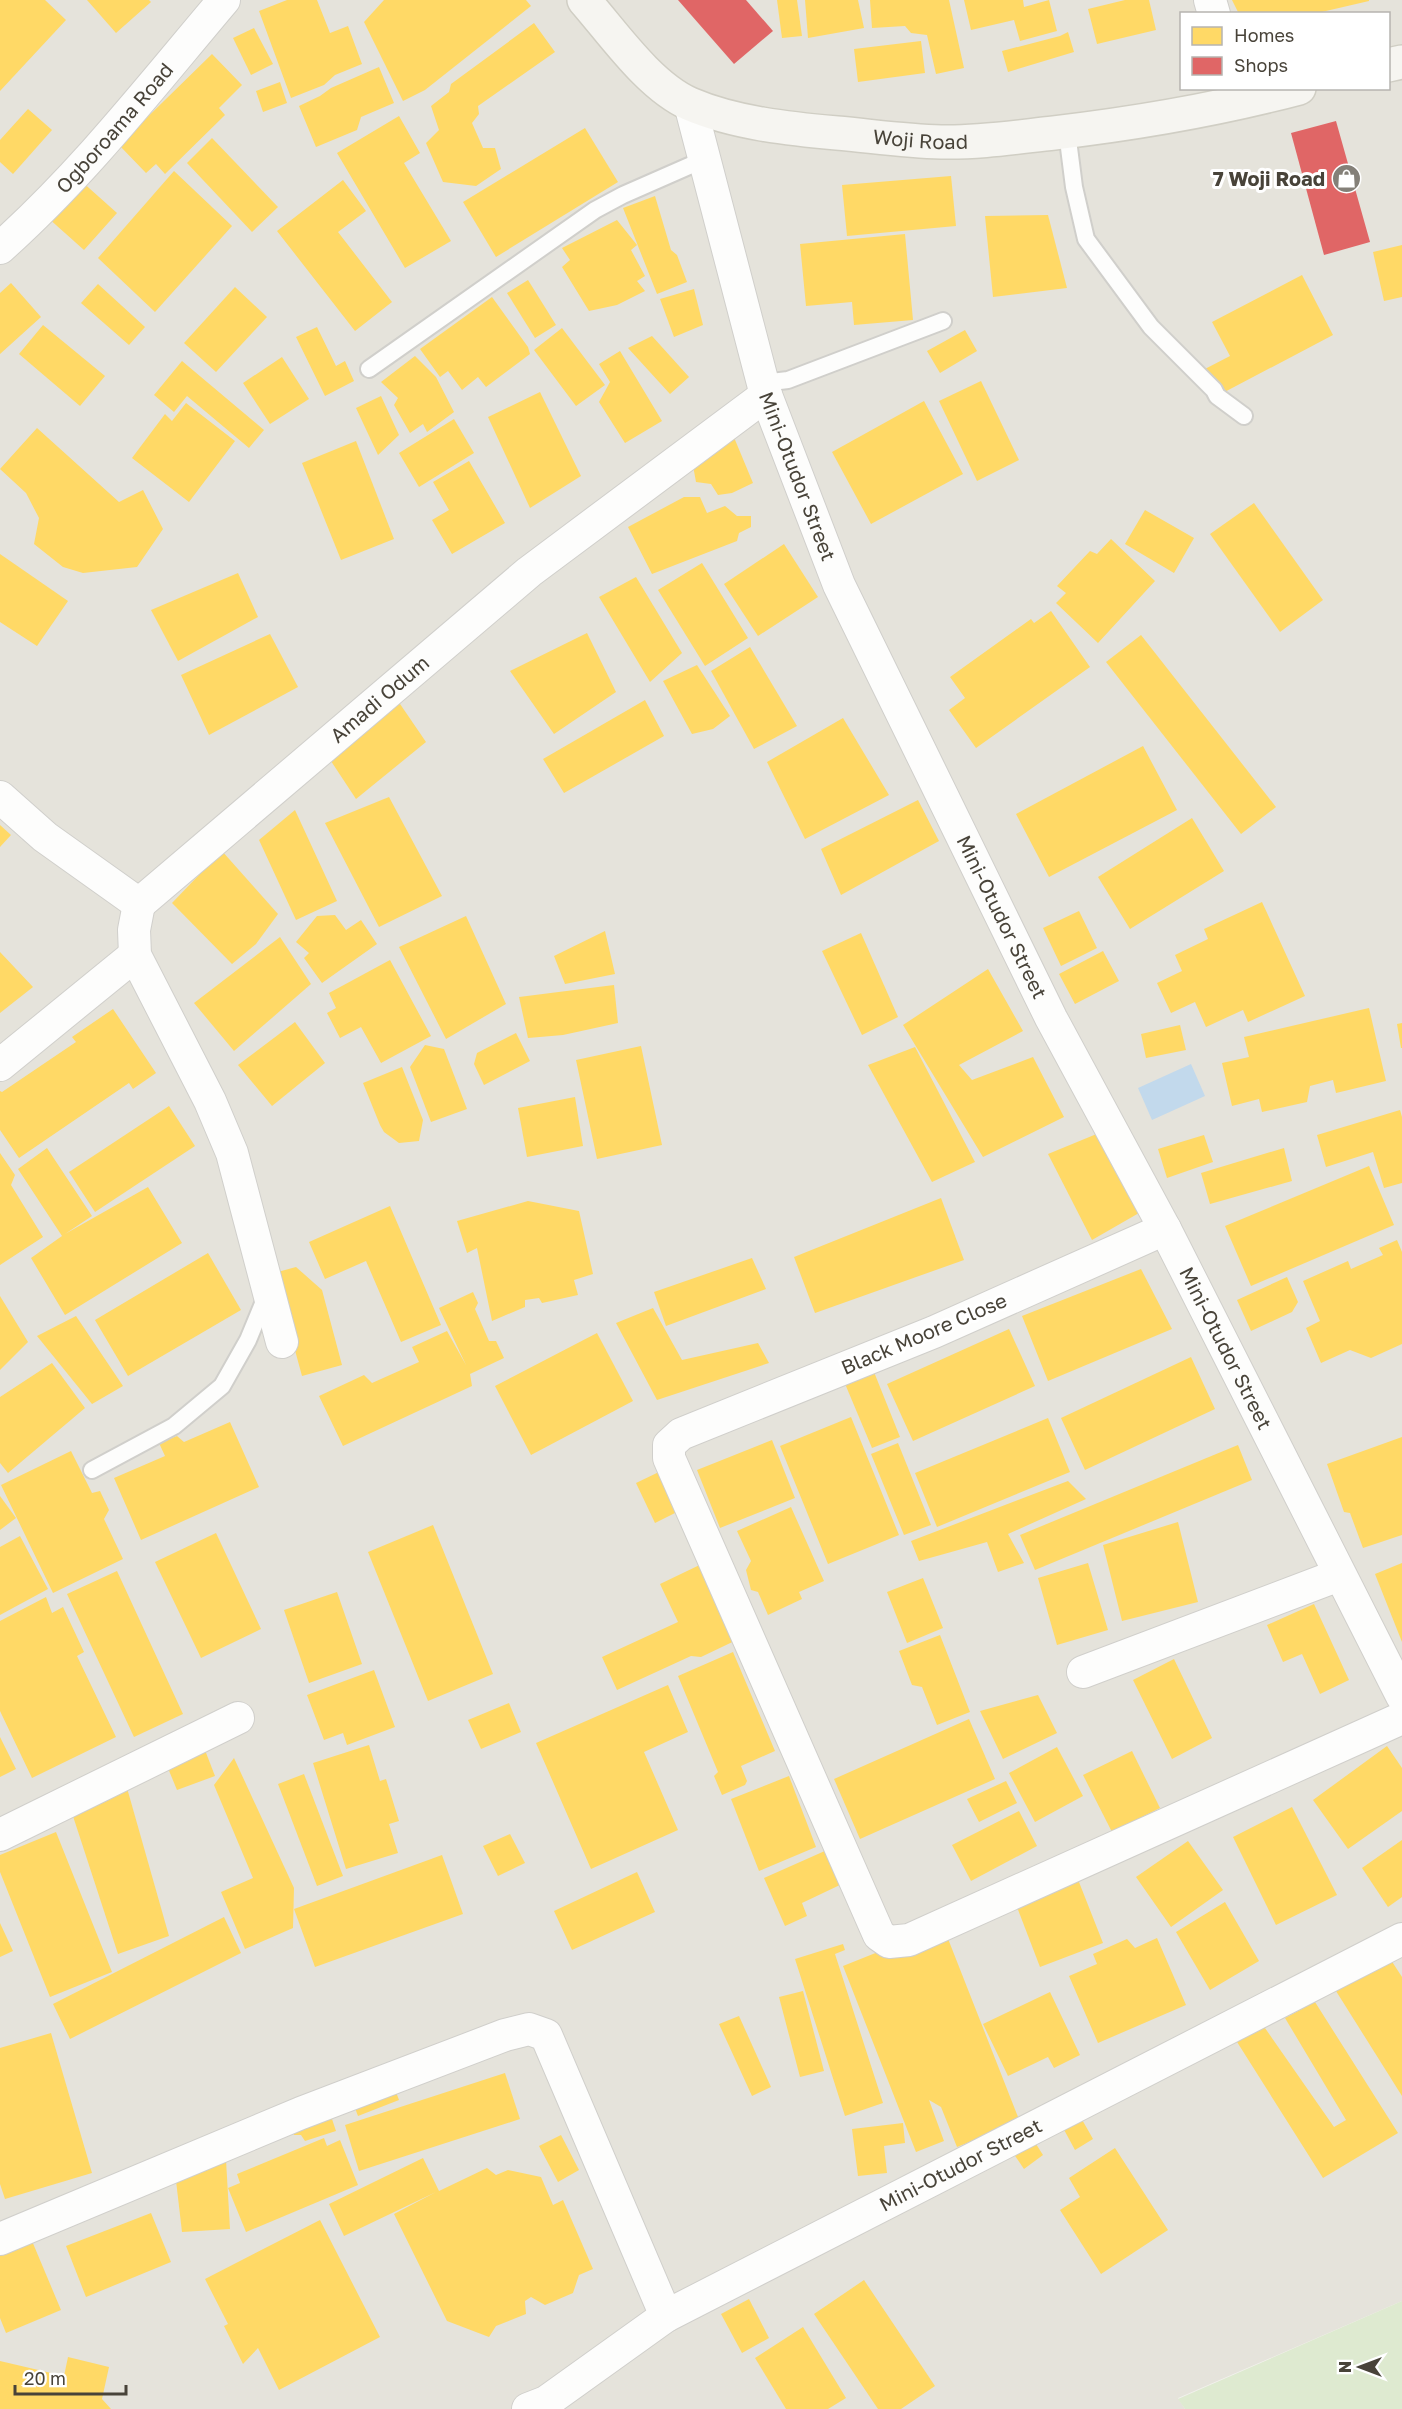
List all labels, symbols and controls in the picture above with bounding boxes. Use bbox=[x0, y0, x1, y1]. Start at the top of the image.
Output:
legend bbox=[1180, 12, 1390, 90]
text: Homes bbox=[1234, 24, 1294, 46]
text: Shops bbox=[1234, 54, 1288, 76]
street label: Ogboroama Road bbox=[50, 57, 177, 198]
street label: Woji Road bbox=[872, 124, 968, 153]
shop icon: 7 Woji Road bbox=[1330, 163, 1362, 195]
place label: 7 Woji Road bbox=[1213, 166, 1325, 190]
street label: Mini-Otudor Street bbox=[755, 388, 842, 564]
street label: Amadi Odum bbox=[325, 650, 433, 747]
street label: Mini-Otudor Street bbox=[952, 831, 1053, 1002]
street label: Mini-Otudor Street bbox=[1175, 1263, 1278, 1433]
street label: Black Moore Close bbox=[837, 1287, 1010, 1379]
street label: Mini-Otudor Street bbox=[875, 2113, 1045, 2216]
north arrow bbox=[1330, 2337, 1390, 2397]
scale bar bbox=[15, 2358, 126, 2396]
text: N bbox=[1335, 2361, 1355, 2373]
text: 20 m bbox=[24, 2367, 66, 2389]

